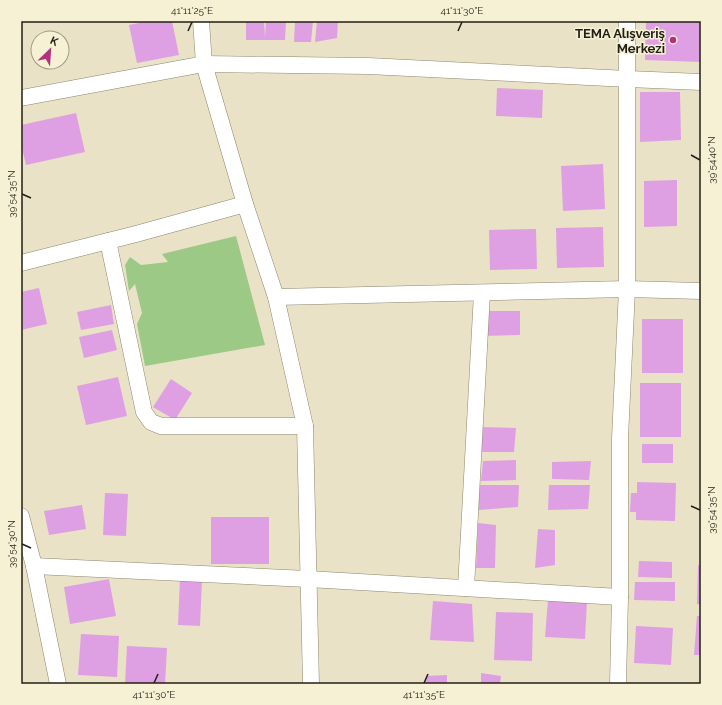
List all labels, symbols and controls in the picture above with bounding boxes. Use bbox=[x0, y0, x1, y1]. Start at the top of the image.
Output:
text: 41°11'25"E bbox=[171, 5, 213, 16]
text: 41°11'30"E bbox=[441, 5, 483, 16]
place label: TEMA Alışveriş Merkezi bbox=[575, 26, 666, 56]
north arrow bbox=[30, 30, 70, 70]
text: K bbox=[48, 34, 61, 49]
marker: TEMA Alışveriş Merkezi bbox=[668, 35, 678, 45]
text: 39°54'40"N bbox=[706, 136, 717, 184]
text: 39°54'35"N bbox=[6, 170, 17, 218]
text: 39°54'35"N bbox=[706, 486, 717, 534]
text: 39°54'30"N bbox=[6, 520, 17, 568]
text: 41°11'30"E bbox=[133, 689, 175, 700]
text: 41°11'35"E bbox=[403, 689, 445, 700]

